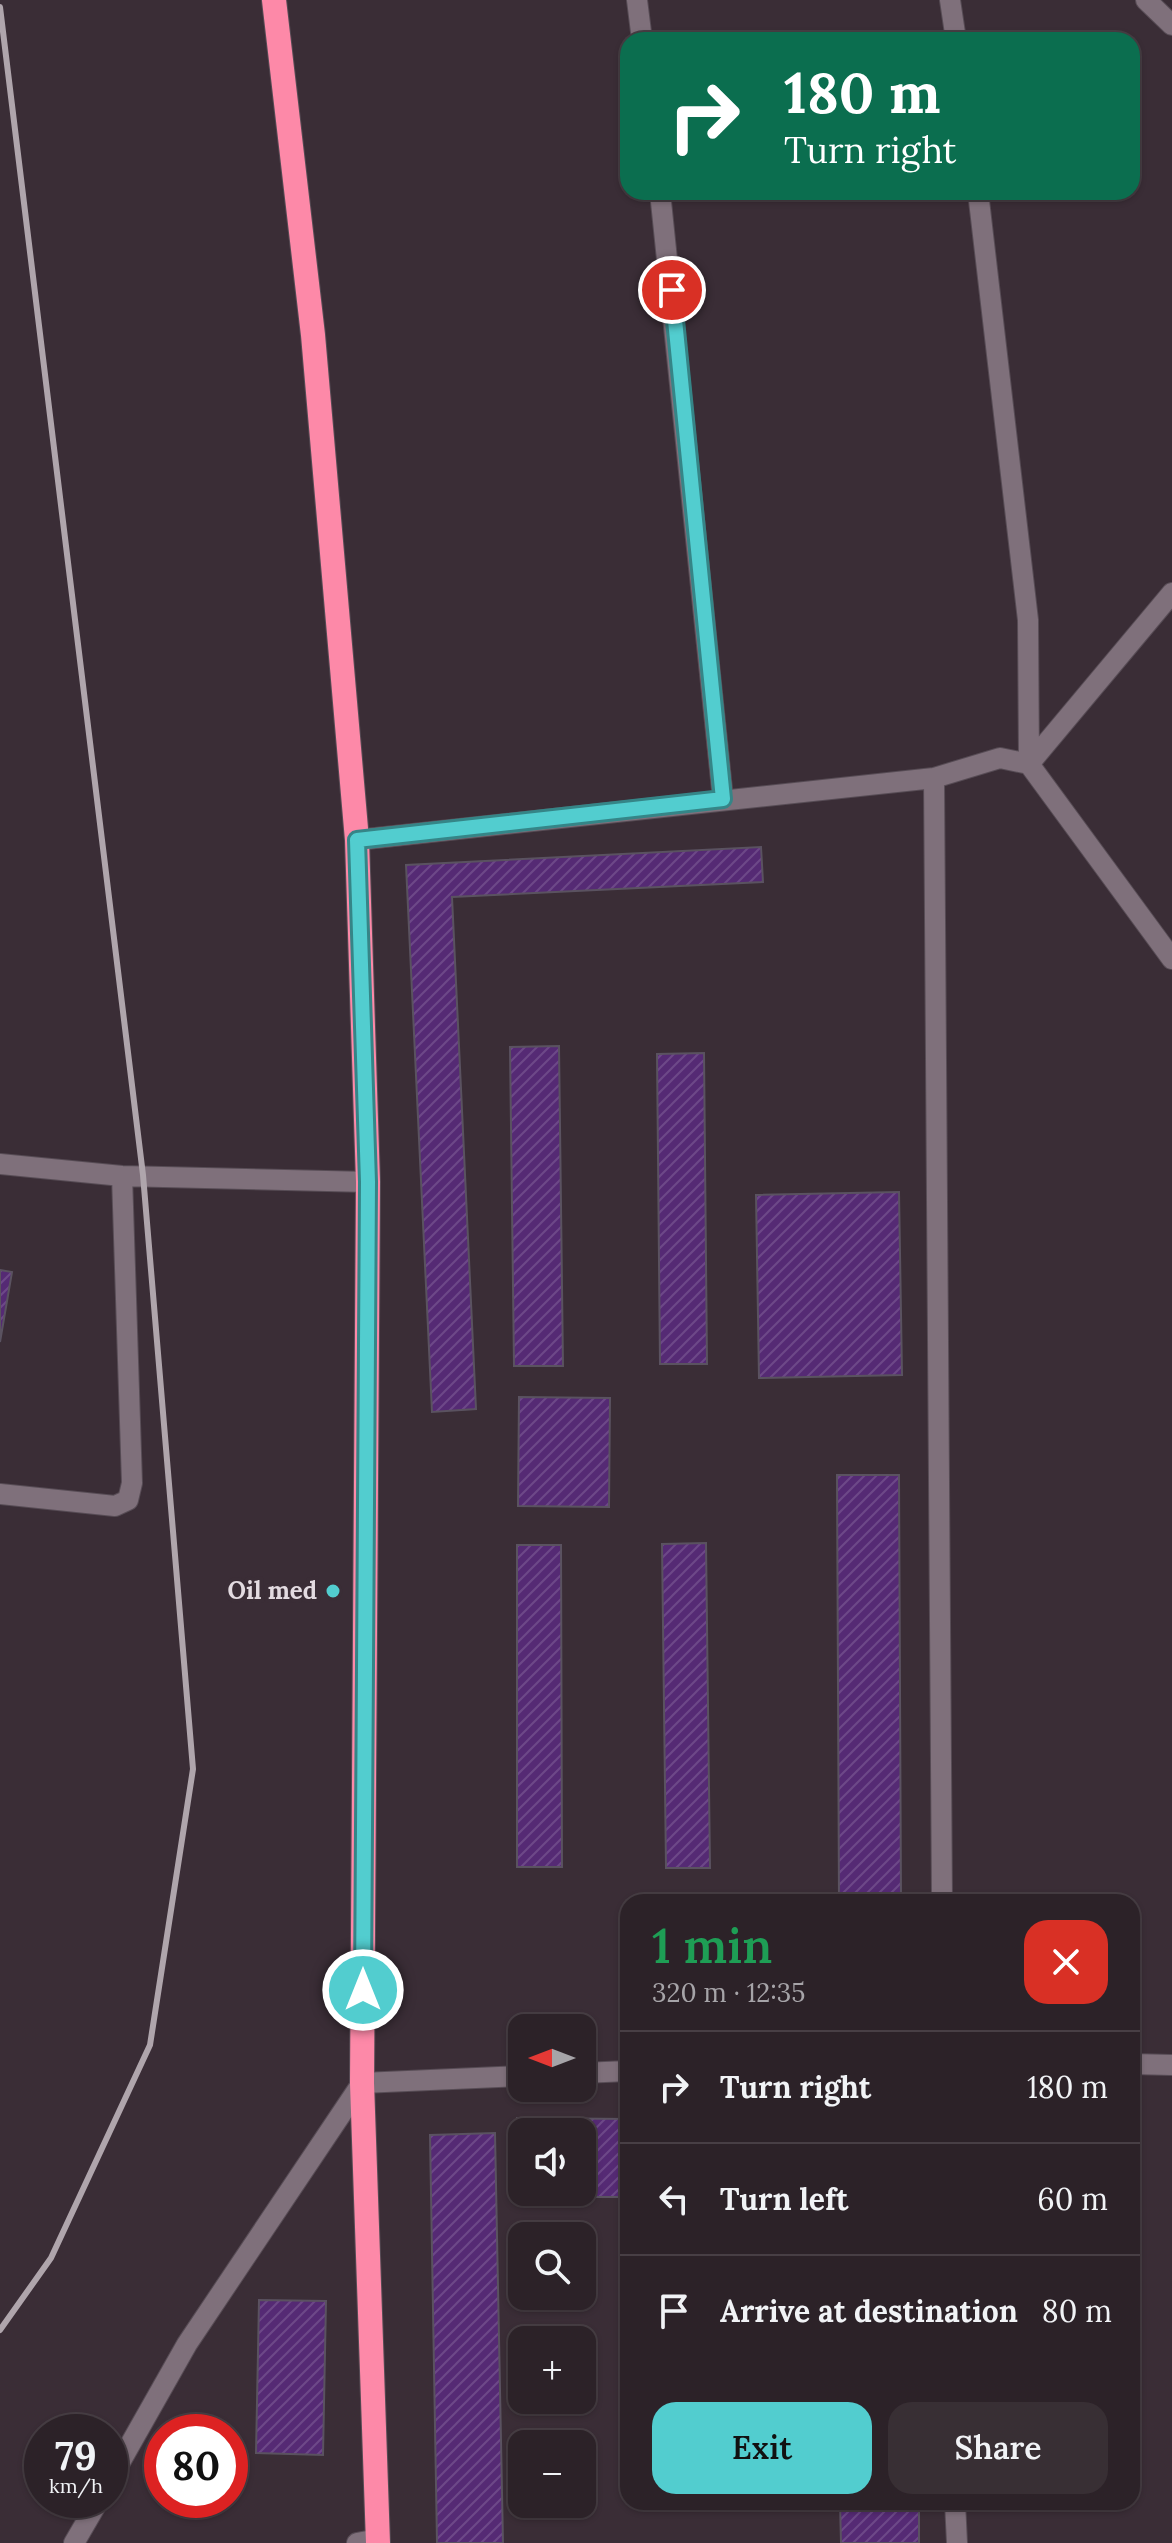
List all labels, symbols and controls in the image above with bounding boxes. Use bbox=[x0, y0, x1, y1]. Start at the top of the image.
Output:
text: 180 m bbox=[784, 57, 941, 128]
icon: right bbox=[652, 64, 756, 168]
text: Turn right bbox=[784, 127, 957, 173]
pin bbox=[638, 256, 706, 324]
icon: arrive bbox=[650, 268, 694, 312]
place label: Oil med bbox=[228, 1575, 317, 1606]
marker: Oil med bbox=[324, 1582, 342, 1600]
text: 1 min bbox=[652, 1915, 772, 1976]
button: close bbox=[1024, 1920, 1108, 2004]
position arrow bbox=[321, 1948, 405, 2032]
text: 320 m · 12:35 bbox=[652, 1976, 805, 2009]
north arrow bbox=[508, 2014, 596, 2102]
map controls bbox=[508, 2014, 596, 2518]
icon: right bbox=[652, 2065, 696, 2109]
text: Turn right bbox=[720, 2068, 871, 2106]
text: 180 m bbox=[1027, 2068, 1108, 2106]
button: sound bbox=[508, 2118, 596, 2206]
icon: left bbox=[652, 2177, 696, 2221]
text: Turn left bbox=[720, 2180, 848, 2218]
text: 60 m bbox=[1037, 2180, 1108, 2218]
button: search bbox=[508, 2222, 596, 2310]
icon: arrive bbox=[652, 2289, 696, 2333]
text: Arrive at destination bbox=[720, 2292, 1018, 2330]
text: 80 m bbox=[1042, 2292, 1112, 2330]
button: + bbox=[508, 2326, 596, 2414]
button: Exit bbox=[652, 2402, 872, 2494]
button: Share bbox=[888, 2402, 1108, 2494]
speed limit sign: 80 bbox=[144, 2414, 248, 2518]
text: 79 bbox=[55, 2430, 97, 2481]
button: − bbox=[508, 2430, 596, 2518]
text: km/h bbox=[49, 2473, 103, 2498]

